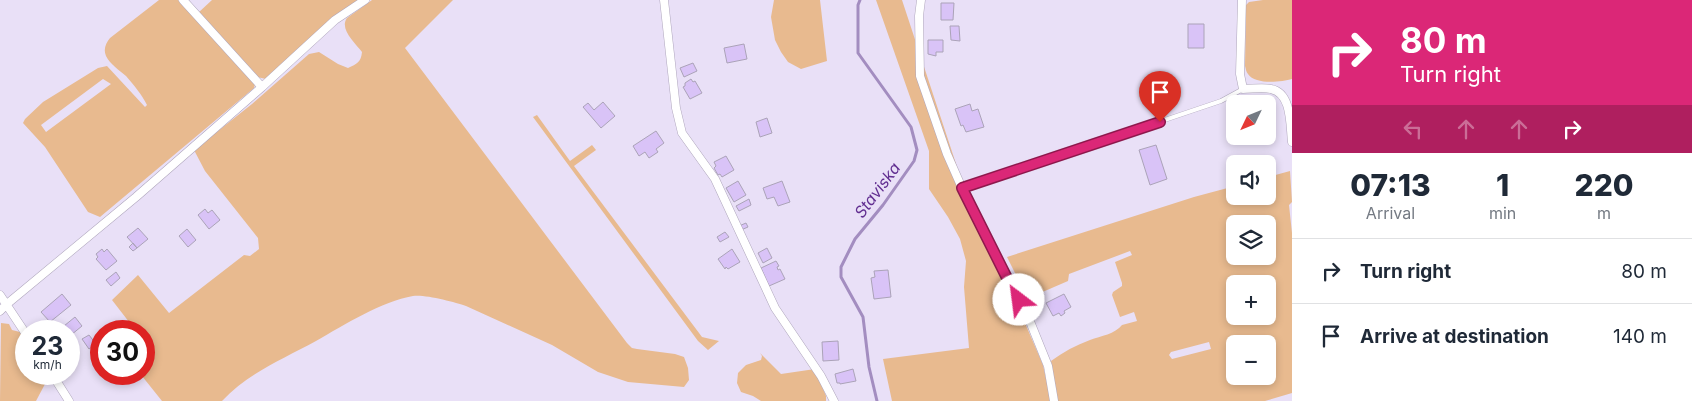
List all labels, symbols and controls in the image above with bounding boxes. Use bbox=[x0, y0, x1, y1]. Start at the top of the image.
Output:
text: 80 m bbox=[1400, 19, 1487, 61]
icon: right bbox=[1317, 20, 1382, 85]
text: Turn right bbox=[1400, 61, 1501, 87]
pin bbox=[1139, 71, 1181, 122]
icon: arrive bbox=[1146, 78, 1174, 106]
north arrow bbox=[1226, 95, 1276, 145]
map controls bbox=[1226, 95, 1276, 385]
icon: left bbox=[1399, 115, 1427, 143]
icon: ahead bbox=[1452, 115, 1480, 143]
icon: ahead bbox=[1505, 115, 1533, 143]
icon: right bbox=[1558, 115, 1586, 143]
button: sound bbox=[1226, 155, 1276, 205]
water label: Staviska bbox=[850, 158, 904, 222]
text: 07:13 bbox=[1350, 167, 1431, 203]
text: 1 bbox=[1496, 167, 1509, 203]
text: 220 bbox=[1575, 167, 1634, 203]
text: Arrival bbox=[1366, 203, 1415, 223]
text: min bbox=[1489, 203, 1516, 223]
text: m bbox=[1597, 203, 1611, 223]
button: layers bbox=[1226, 215, 1276, 265]
icon: right bbox=[1317, 257, 1345, 285]
text: Turn right bbox=[1360, 260, 1451, 283]
text: 80 m bbox=[1621, 260, 1667, 283]
position arrow bbox=[992, 273, 1044, 325]
button: + bbox=[1226, 275, 1276, 325]
speed limit sign: 30 bbox=[90, 320, 155, 385]
icon: arrive bbox=[1317, 322, 1345, 350]
text: Arrive at destination bbox=[1360, 325, 1549, 348]
text: 140 m bbox=[1613, 325, 1667, 348]
text: 23 bbox=[32, 331, 63, 361]
button: − bbox=[1226, 335, 1276, 385]
text: km/h bbox=[33, 357, 62, 372]

